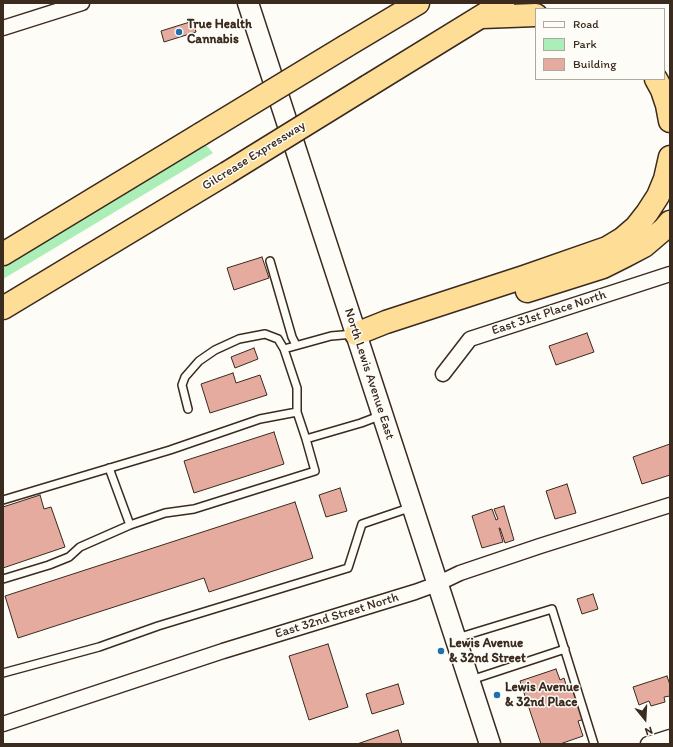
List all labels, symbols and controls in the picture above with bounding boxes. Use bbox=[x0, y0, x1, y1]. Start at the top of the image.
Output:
legend bbox=[535, 8, 665, 80]
place label: True Health Cannabis bbox=[187, 17, 252, 48]
text: Road bbox=[573, 17, 599, 31]
marker: True Health Cannabis bbox=[174, 27, 184, 37]
text: Park bbox=[573, 37, 597, 51]
text: Building bbox=[573, 57, 616, 71]
street label: Gilcrease Expressway bbox=[199, 118, 309, 194]
street label: East 31st Place North bbox=[490, 287, 608, 339]
street label: North Lewis Avenue East bbox=[340, 306, 398, 442]
street label: East 32nd Street North bbox=[273, 590, 401, 642]
place label: Lewis Avenue & 32nd Street bbox=[449, 636, 526, 667]
marker: Lewis Avenue & 32nd Street bbox=[436, 646, 446, 656]
place label: Lewis Avenue & 32nd Place bbox=[505, 680, 579, 711]
marker: Lewis Avenue & 32nd Place bbox=[492, 690, 502, 700]
north arrow bbox=[625, 699, 665, 739]
text: N bbox=[643, 724, 654, 738]

